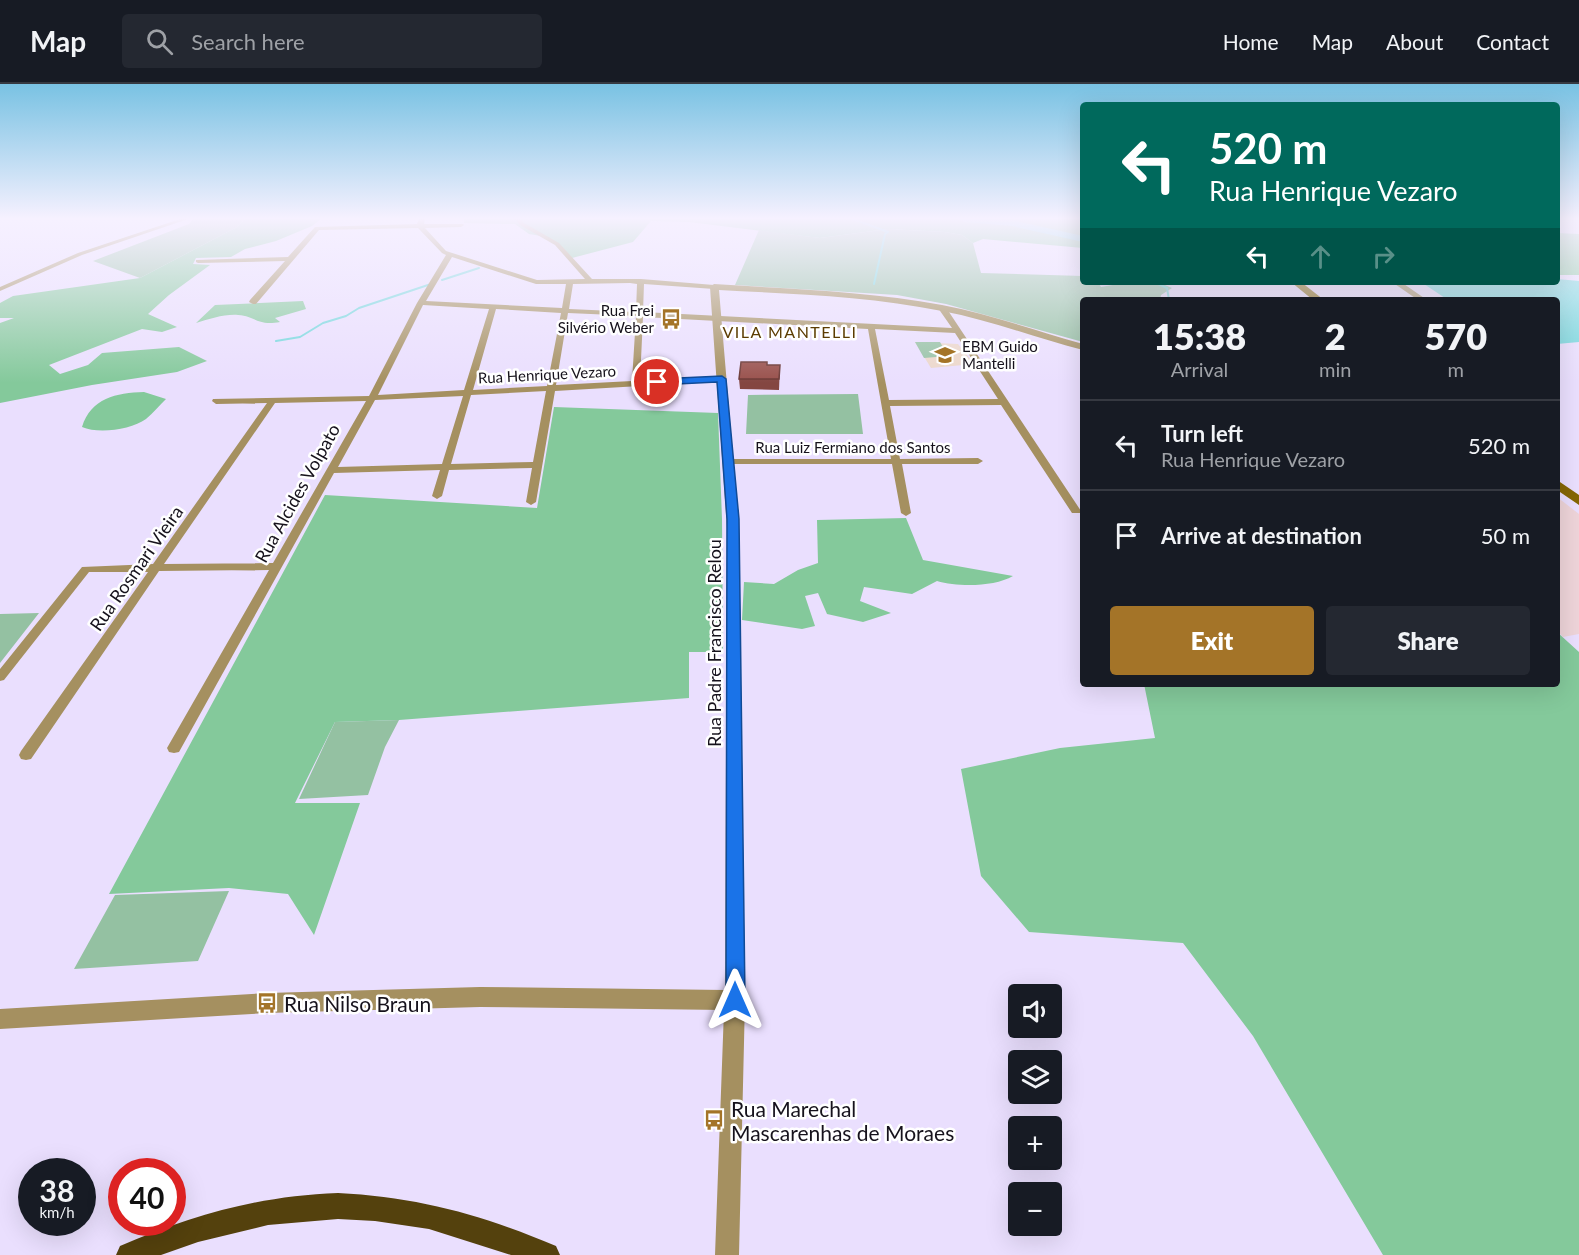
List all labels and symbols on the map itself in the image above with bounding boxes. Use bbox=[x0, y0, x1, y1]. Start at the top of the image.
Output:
place label: Rua Frei Silvério Weber bbox=[558, 301, 655, 336]
bus stop icon: Rua Frei Silvério Weber bbox=[659, 307, 683, 331]
district label: VILA MANTELLI bbox=[723, 322, 857, 341]
place label: EBM Guido Mantelli bbox=[962, 337, 1038, 372]
school or university icon: EBM Guido Mantelli bbox=[933, 343, 957, 367]
pin bbox=[631, 356, 682, 407]
street label: Rua Henrique Vezaro bbox=[478, 361, 616, 387]
street label: Rua Alcides Volpato bbox=[250, 420, 344, 566]
street label: Rua Luiz Fermiano dos Santos bbox=[755, 438, 951, 456]
street label: Rua Rosmari Vieira bbox=[85, 501, 187, 635]
street label: Rua Padre Francisco Relou bbox=[703, 539, 725, 747]
position arrow bbox=[703, 968, 767, 1032]
bus stop icon: Rua Nilso Braun bbox=[255, 991, 279, 1015]
place label: Rua Nilso Braun bbox=[284, 991, 431, 1016]
place label: Rua Marechal Mascarenhas de Moraes bbox=[731, 1096, 954, 1145]
bus stop icon: Rua Marechal Mascarenhas de Moraes bbox=[702, 1108, 726, 1132]
speed limit sign: 40 bbox=[108, 1158, 186, 1236]

